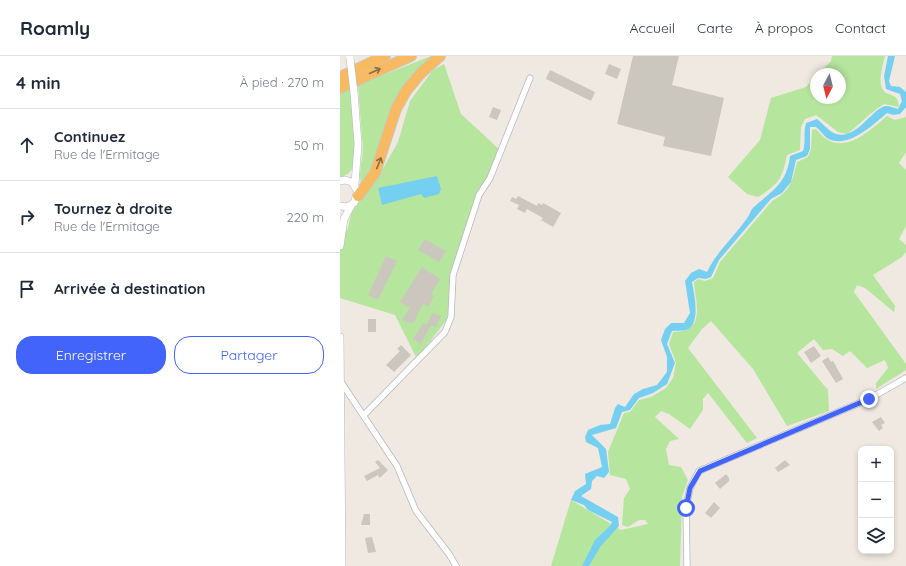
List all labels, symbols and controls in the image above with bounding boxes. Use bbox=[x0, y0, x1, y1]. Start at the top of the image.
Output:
text: Roamly bbox=[20, 16, 90, 40]
text: Accueil bbox=[629, 19, 675, 37]
text: Carte bbox=[697, 19, 733, 37]
text: À propos bbox=[755, 19, 813, 37]
text: Contact bbox=[835, 19, 886, 37]
one-way arrow bbox=[369, 67, 381, 74]
north arrow bbox=[810, 68, 846, 104]
text: 4 min bbox=[16, 72, 61, 93]
text: À pied · 270 m bbox=[240, 74, 324, 90]
text: Continuez bbox=[54, 127, 125, 146]
icon: ahead bbox=[16, 134, 38, 156]
text: 50 m bbox=[294, 137, 324, 153]
text: Rue de l'Ermitage bbox=[54, 146, 160, 162]
one-way arrow bbox=[375, 158, 383, 170]
text: Tournez à droite bbox=[54, 199, 173, 218]
icon: right bbox=[16, 206, 38, 228]
text: 220 m bbox=[286, 209, 324, 225]
text: Rue de l'Ermitage bbox=[54, 218, 160, 234]
icon: arrive bbox=[16, 278, 38, 300]
text: Arrivée à destination bbox=[54, 279, 206, 298]
button: Enregistrer bbox=[16, 336, 166, 374]
button: Partager bbox=[174, 336, 324, 374]
route end bbox=[860, 390, 878, 408]
map controls bbox=[858, 446, 894, 554]
button: + bbox=[858, 446, 894, 482]
button: − bbox=[858, 482, 894, 518]
route start bbox=[677, 499, 695, 517]
button: layers bbox=[858, 518, 894, 554]

